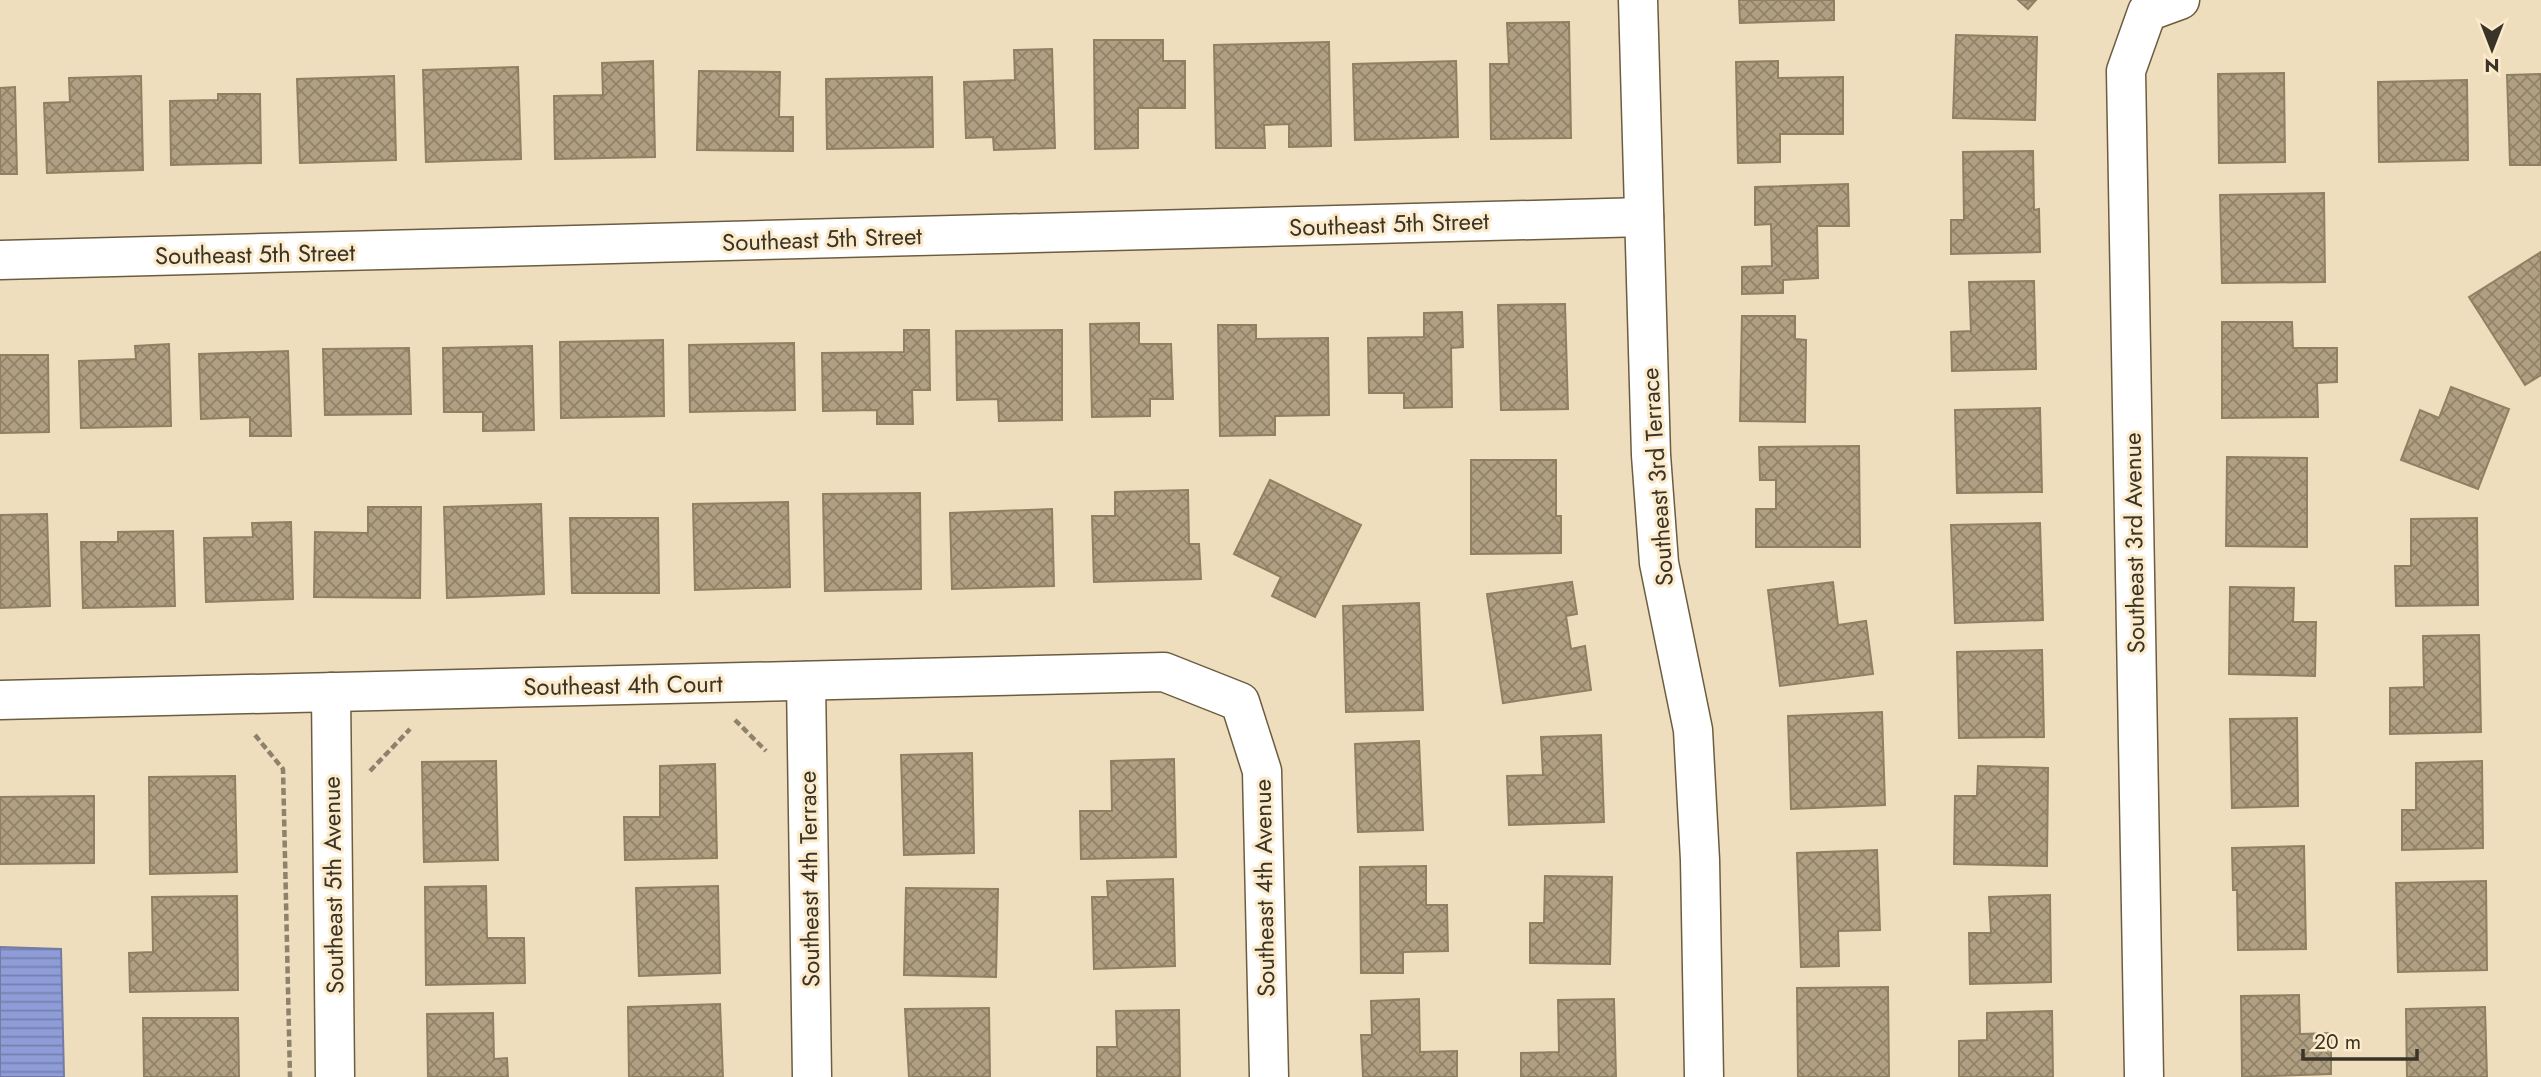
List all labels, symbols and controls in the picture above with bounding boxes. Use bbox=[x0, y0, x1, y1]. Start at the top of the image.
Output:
north arrow bbox=[2457, 14, 2527, 84]
text: N bbox=[2484, 52, 2500, 79]
street label: Southeast 5th Street bbox=[1288, 203, 1490, 245]
street label: Southeast 5th Street bbox=[721, 218, 923, 260]
street label: Southeast 5th Street bbox=[155, 235, 356, 273]
street label: Southeast 3rd Terrace bbox=[1632, 367, 1682, 587]
street label: Southeast 3rd Avenue bbox=[2115, 432, 2153, 654]
street label: Southeast 4th Court bbox=[523, 666, 723, 704]
street label: Southeast 4th Terrace bbox=[790, 771, 828, 987]
street label: Southeast 5th Avenue bbox=[314, 776, 352, 994]
street label: Southeast 4th Avenue bbox=[1245, 779, 1283, 997]
scale bar bbox=[2303, 1018, 2417, 1062]
text: 20 m bbox=[2314, 1027, 2361, 1057]

